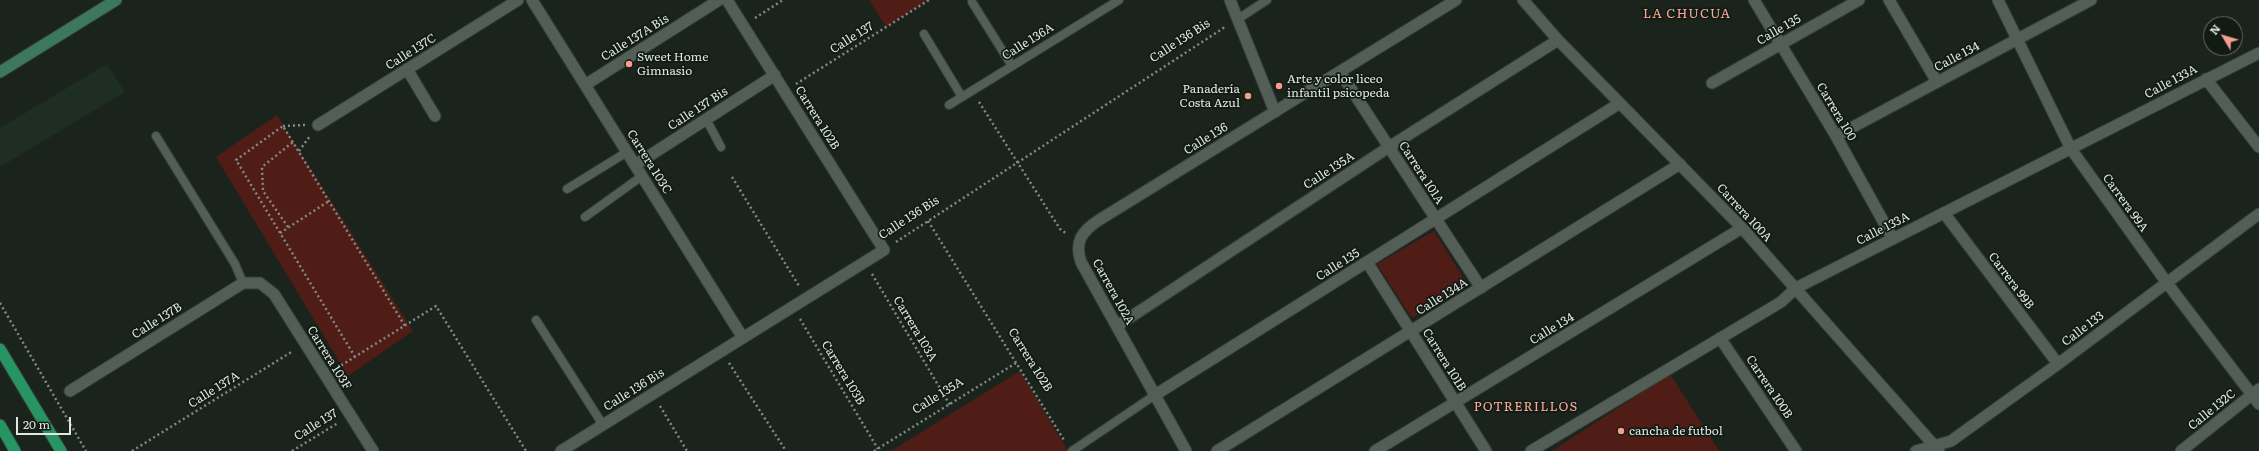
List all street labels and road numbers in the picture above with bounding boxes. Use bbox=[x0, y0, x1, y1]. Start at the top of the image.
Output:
street label: Calle 137A Bis bbox=[599, 12, 671, 64]
street label: Calle 135 bbox=[1754, 12, 1804, 48]
street label: Calle 136 Bis bbox=[1147, 16, 1213, 66]
street label: Calle 137 bbox=[828, 19, 876, 57]
street label: Calle 136A bbox=[1000, 21, 1056, 63]
street label: Calle 137C bbox=[383, 31, 439, 73]
street label: Calle 134 bbox=[1932, 39, 1982, 75]
street label: Calle 133A bbox=[2142, 62, 2200, 102]
street label: Carrera 100 bbox=[1813, 80, 1859, 144]
street label: Calle 137 Bis bbox=[666, 84, 730, 134]
street label: Carrera 102B bbox=[792, 84, 842, 152]
street label: Calle 136 bbox=[1181, 120, 1231, 158]
street label: Carrera 103C bbox=[624, 127, 674, 197]
street label: Carrera 101A bbox=[1395, 139, 1447, 207]
street label: Calle 135A bbox=[1301, 149, 1357, 193]
street label: Carrera 99A bbox=[2099, 171, 2151, 235]
street label: Carrera 100A bbox=[1713, 181, 1775, 245]
street label: Calle 136 Bis bbox=[876, 193, 942, 243]
street label: Calle 133A bbox=[1854, 210, 1912, 248]
street label: Calle 135 bbox=[1314, 246, 1362, 284]
street label: Carrera 99B bbox=[1985, 250, 2037, 312]
street label: Carrera 102A bbox=[1089, 257, 1137, 327]
street label: Calle 134A bbox=[1414, 276, 1470, 318]
street label: Carrera 103A bbox=[890, 294, 940, 364]
street label: Calle 137B bbox=[129, 300, 185, 342]
street label: Calle 133 bbox=[2059, 309, 2107, 349]
street label: Calle 134 bbox=[1527, 310, 1577, 348]
street label: Carrera 103F bbox=[304, 324, 354, 392]
street label: Carrera 102B bbox=[1005, 326, 1055, 394]
street label: Carrera 101B bbox=[1419, 326, 1469, 394]
street label: Carrera 103B bbox=[818, 338, 868, 408]
street label: Carrera 100B bbox=[1743, 353, 1795, 421]
street label: Calle 136 Bis bbox=[601, 366, 667, 414]
street label: Calle 137A bbox=[186, 369, 242, 411]
street label: Calle 135A bbox=[910, 375, 966, 417]
street label: Calle 132C bbox=[2185, 387, 2239, 433]
street label: Calle 137 bbox=[292, 406, 340, 444]

